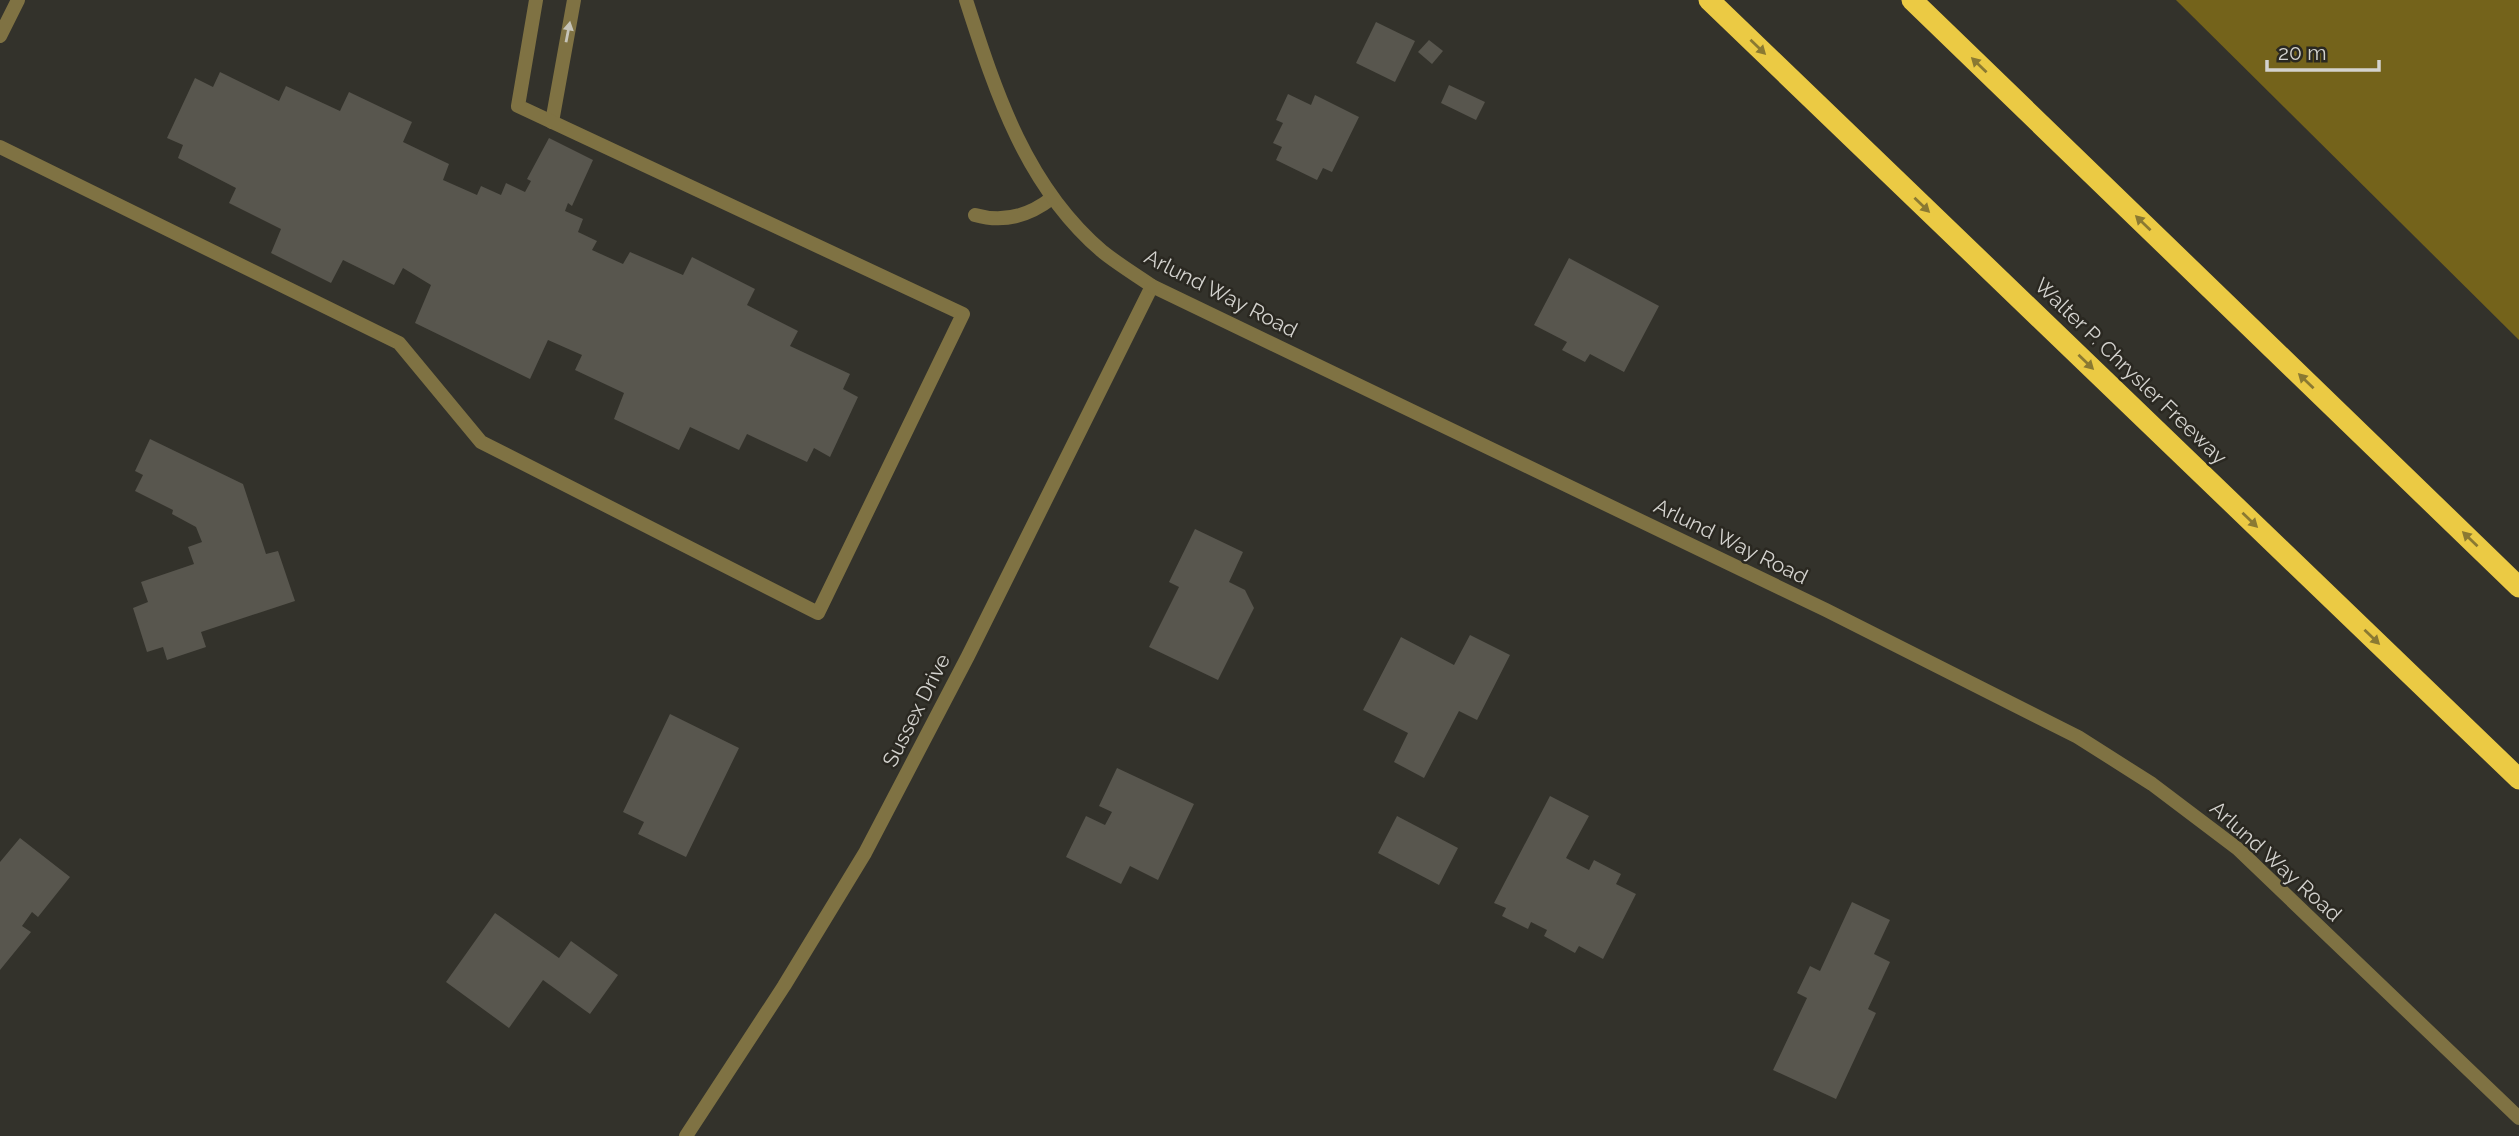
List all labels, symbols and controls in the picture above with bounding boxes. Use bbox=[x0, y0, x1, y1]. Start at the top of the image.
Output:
one-way arrow bbox=[563, 21, 574, 43]
scale bar bbox=[2267, 28, 2379, 72]
one-way arrow bbox=[1749, 39, 1766, 55]
text: 20 m bbox=[2278, 40, 2326, 65]
one-way arrow bbox=[1971, 58, 1988, 74]
one-way arrow bbox=[1913, 196, 1930, 212]
one-way arrow bbox=[2135, 216, 2152, 232]
street label: Arlund Way Road bbox=[1140, 244, 1302, 342]
street label: Walter P. Chrysler Freeway bbox=[2030, 272, 2232, 470]
one-way arrow bbox=[2077, 354, 2094, 370]
one-way arrow bbox=[2298, 373, 2315, 390]
street label: Arlund Way Road bbox=[1650, 493, 1812, 589]
one-way arrow bbox=[2241, 511, 2258, 527]
one-way arrow bbox=[2462, 532, 2479, 548]
one-way arrow bbox=[2363, 628, 2380, 644]
street label: Sussex Drive bbox=[877, 649, 955, 771]
street label: Arlund Way Road bbox=[2205, 795, 2347, 927]

